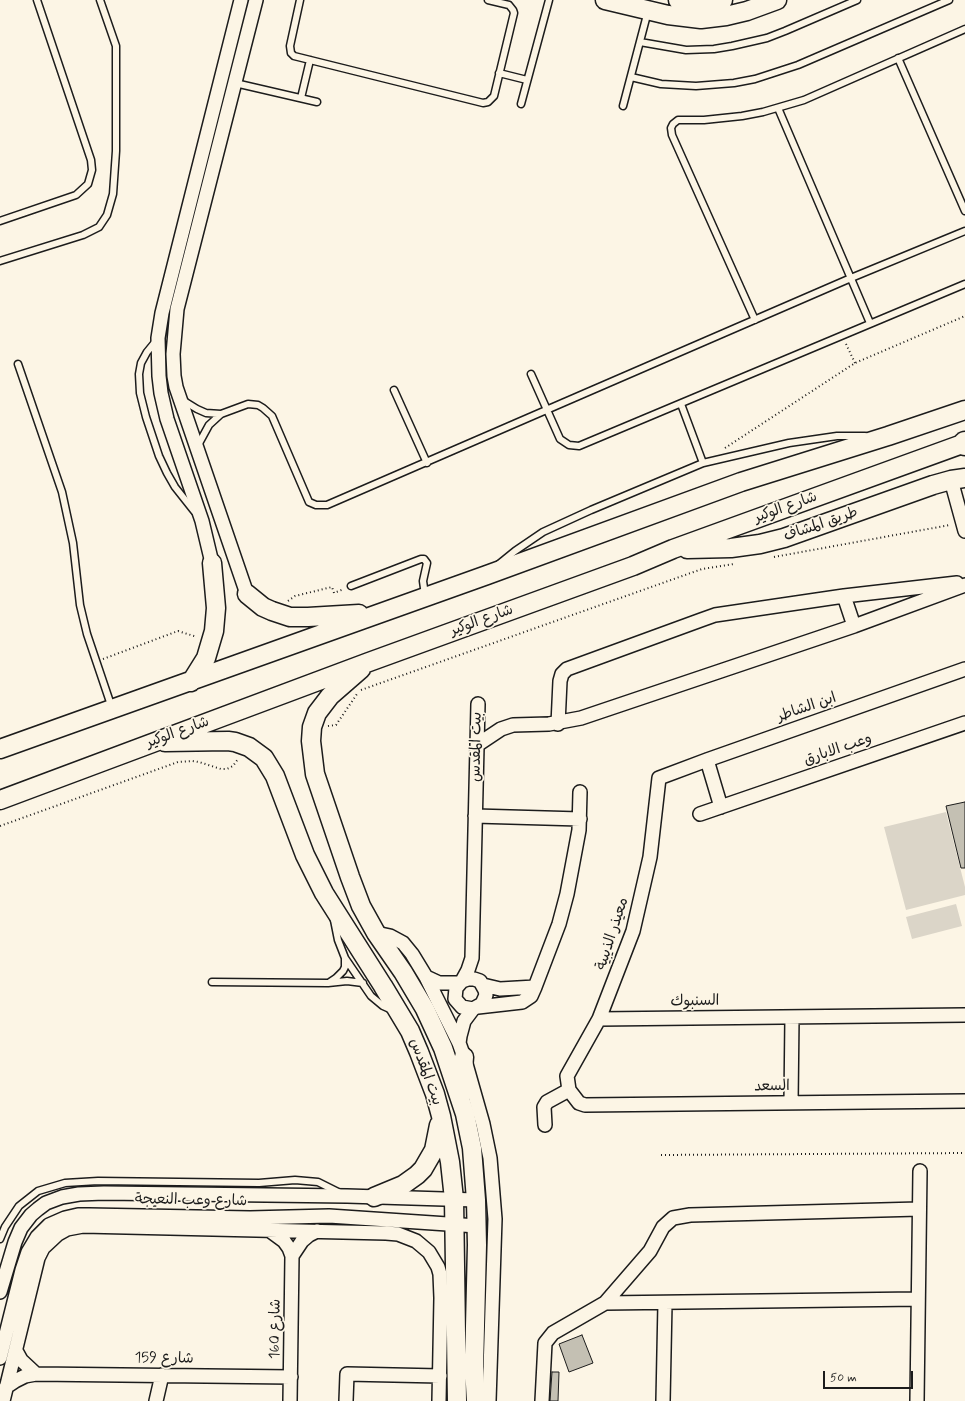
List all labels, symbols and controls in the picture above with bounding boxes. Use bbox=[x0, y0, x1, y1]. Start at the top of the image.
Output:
street label: شارع الوكير bbox=[752, 488, 820, 528]
street label: طريق المشاف bbox=[782, 504, 860, 546]
street label: شارع الوكير bbox=[448, 601, 516, 641]
street label: ابن الشاطر bbox=[775, 689, 839, 727]
street label: بيت المقدس bbox=[467, 712, 487, 782]
street label: شارع الوكير bbox=[144, 713, 212, 753]
street label: وعب الابارق bbox=[802, 730, 874, 770]
street label: معيذر الذيبية bbox=[593, 895, 633, 973]
street label: السنبوك bbox=[670, 993, 720, 1011]
street label: بيت المقدس bbox=[405, 1036, 445, 1108]
street label: السعد bbox=[754, 1078, 790, 1096]
street label: شارع وعب النعيجة bbox=[135, 1191, 247, 1211]
street label: شارع 160 bbox=[266, 1299, 286, 1359]
street label: شارع 159 bbox=[134, 1349, 194, 1369]
scale bar bbox=[825, 1363, 915, 1389]
text: 50 m bbox=[830, 1370, 857, 1386]

